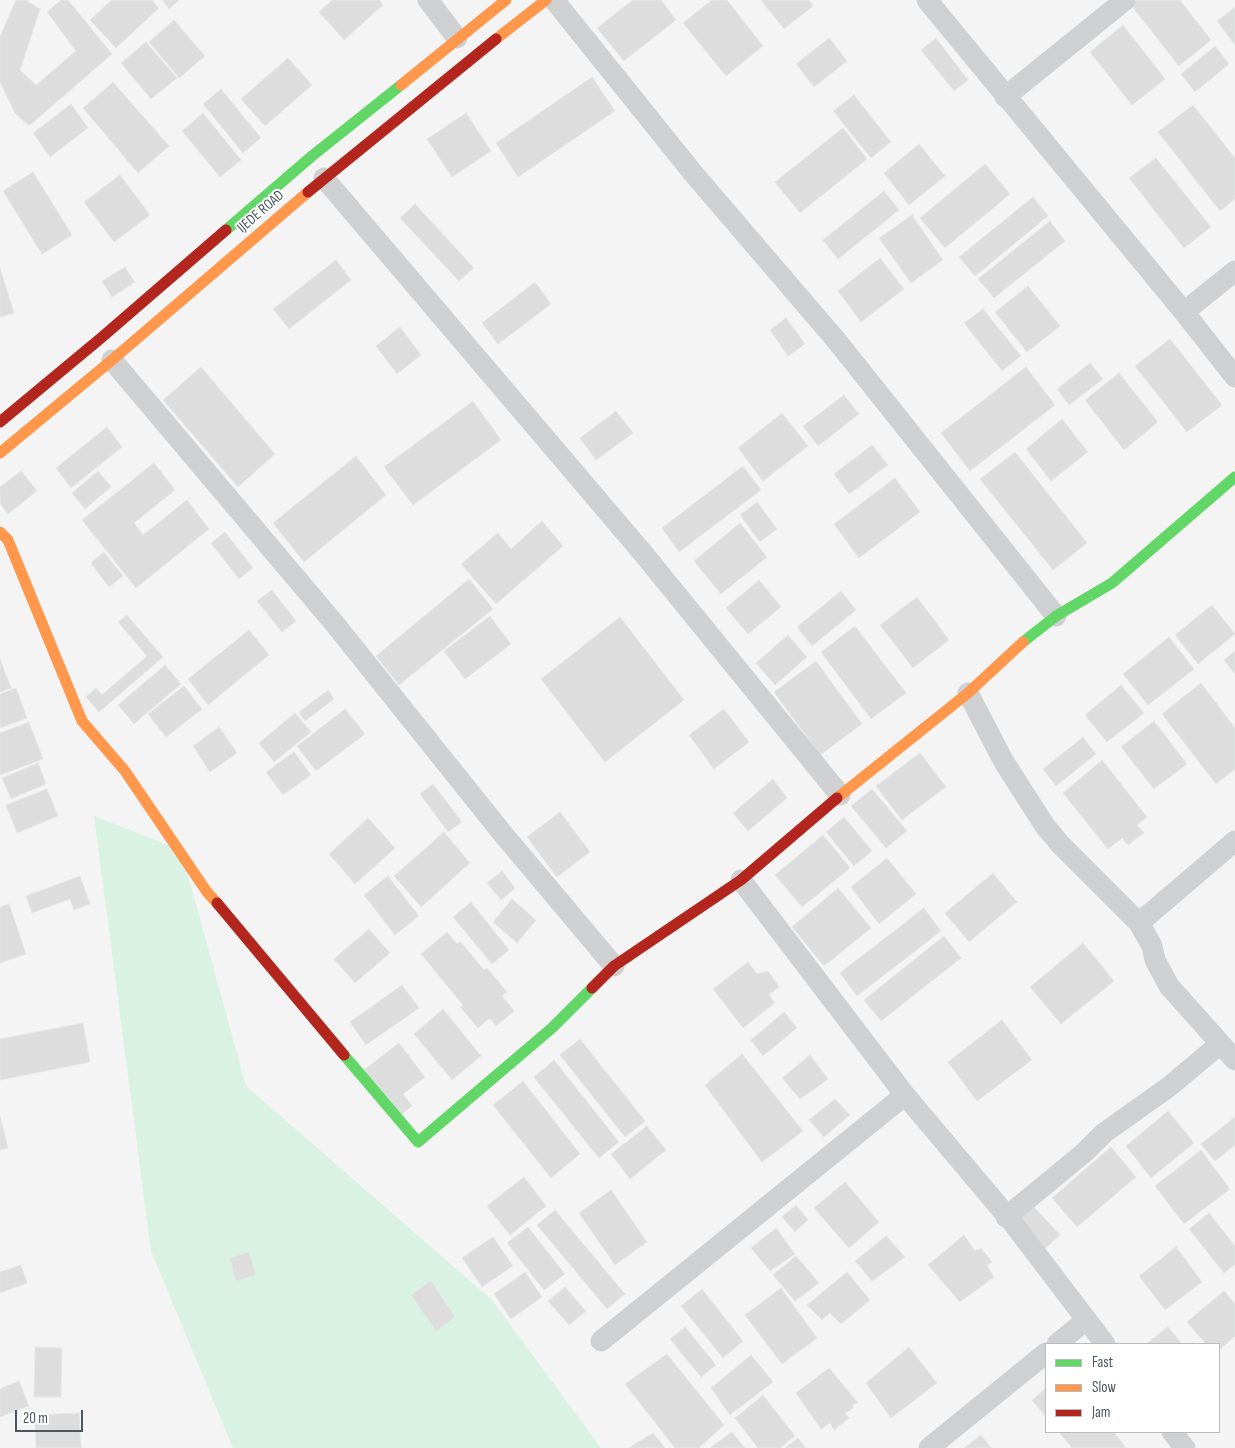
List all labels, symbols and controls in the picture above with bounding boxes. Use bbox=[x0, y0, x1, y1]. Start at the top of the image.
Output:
street label: IJEDE ROAD bbox=[234, 187, 288, 237]
legend bbox=[1045, 1343, 1220, 1433]
text: Fast bbox=[1092, 1353, 1113, 1372]
text: Slow bbox=[1092, 1378, 1116, 1397]
scale bar bbox=[18, 1400, 85, 1432]
text: Jam bbox=[1092, 1403, 1110, 1422]
text: 20 m bbox=[23, 1409, 48, 1428]

